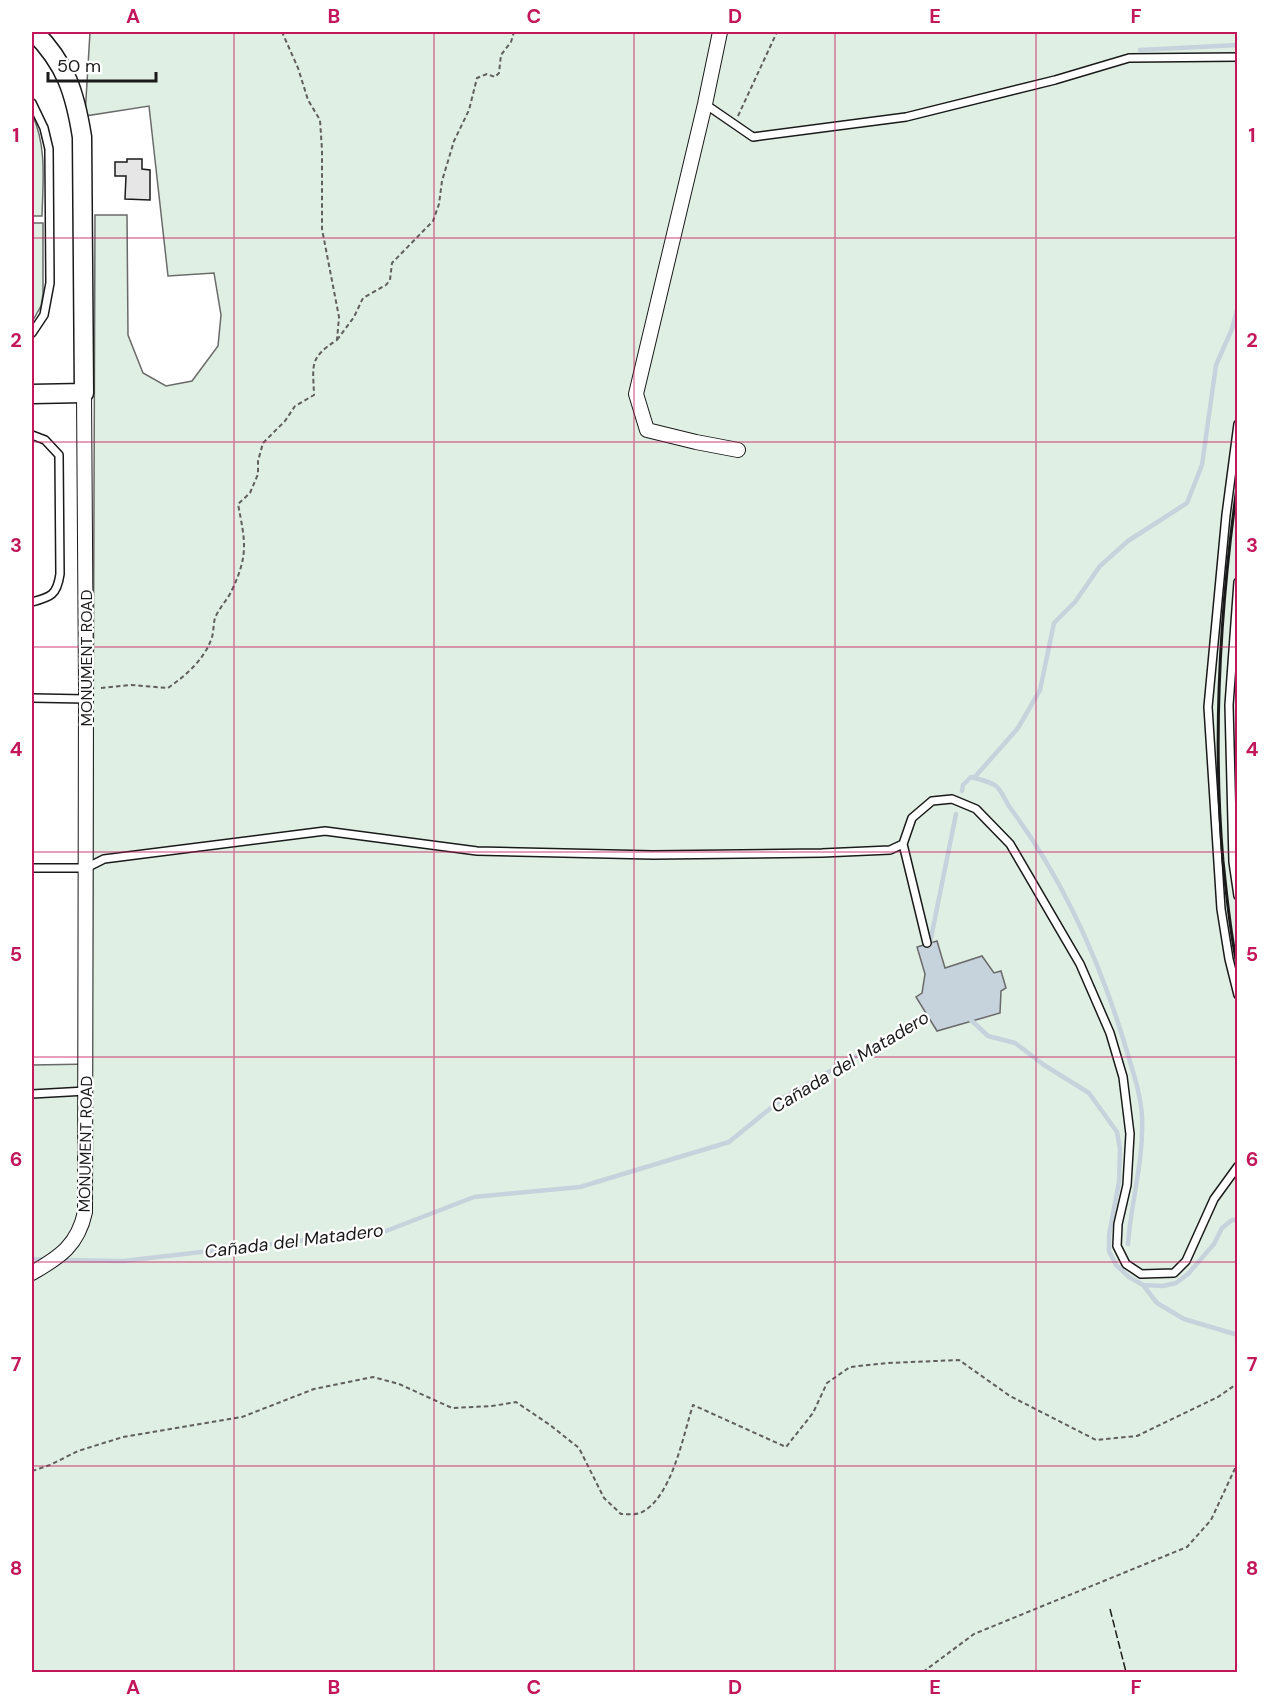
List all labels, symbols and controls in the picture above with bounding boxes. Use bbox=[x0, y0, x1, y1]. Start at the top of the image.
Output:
text: A bbox=[126, 3, 140, 29]
text: B bbox=[328, 3, 340, 29]
text: C bbox=[527, 3, 541, 29]
text: D bbox=[728, 3, 742, 29]
text: E bbox=[929, 3, 941, 29]
text: F bbox=[1130, 3, 1142, 29]
scale bar bbox=[48, 45, 156, 83]
text: 50 m bbox=[57, 54, 101, 78]
text: 1 bbox=[12, 122, 20, 148]
text: 1 bbox=[1248, 122, 1256, 148]
text: 2 bbox=[10, 327, 22, 353]
text: 2 bbox=[1246, 327, 1258, 353]
text: 3 bbox=[10, 532, 22, 558]
text: 3 bbox=[1246, 532, 1258, 558]
street label: MONUMENT ROAD bbox=[76, 590, 97, 726]
text: 4 bbox=[10, 736, 23, 762]
text: 4 bbox=[1246, 736, 1259, 762]
text: 5 bbox=[10, 941, 22, 967]
text: 5 bbox=[1246, 941, 1258, 967]
water label: Cañada del Matadero bbox=[767, 1005, 933, 1119]
street label: MONUMENT ROAD bbox=[74, 1075, 97, 1213]
text: 6 bbox=[10, 1146, 22, 1172]
text: 6 bbox=[1246, 1146, 1258, 1172]
water label: Cañada del Matadero bbox=[203, 1218, 385, 1264]
text: 7 bbox=[11, 1351, 22, 1377]
text: 7 bbox=[1247, 1351, 1258, 1377]
text: 8 bbox=[10, 1555, 22, 1581]
text: 8 bbox=[1246, 1555, 1258, 1581]
text: A bbox=[126, 1674, 140, 1700]
text: B bbox=[328, 1674, 340, 1700]
text: C bbox=[527, 1674, 541, 1700]
text: D bbox=[728, 1674, 742, 1700]
text: E bbox=[929, 1674, 941, 1700]
text: F bbox=[1130, 1674, 1142, 1700]

